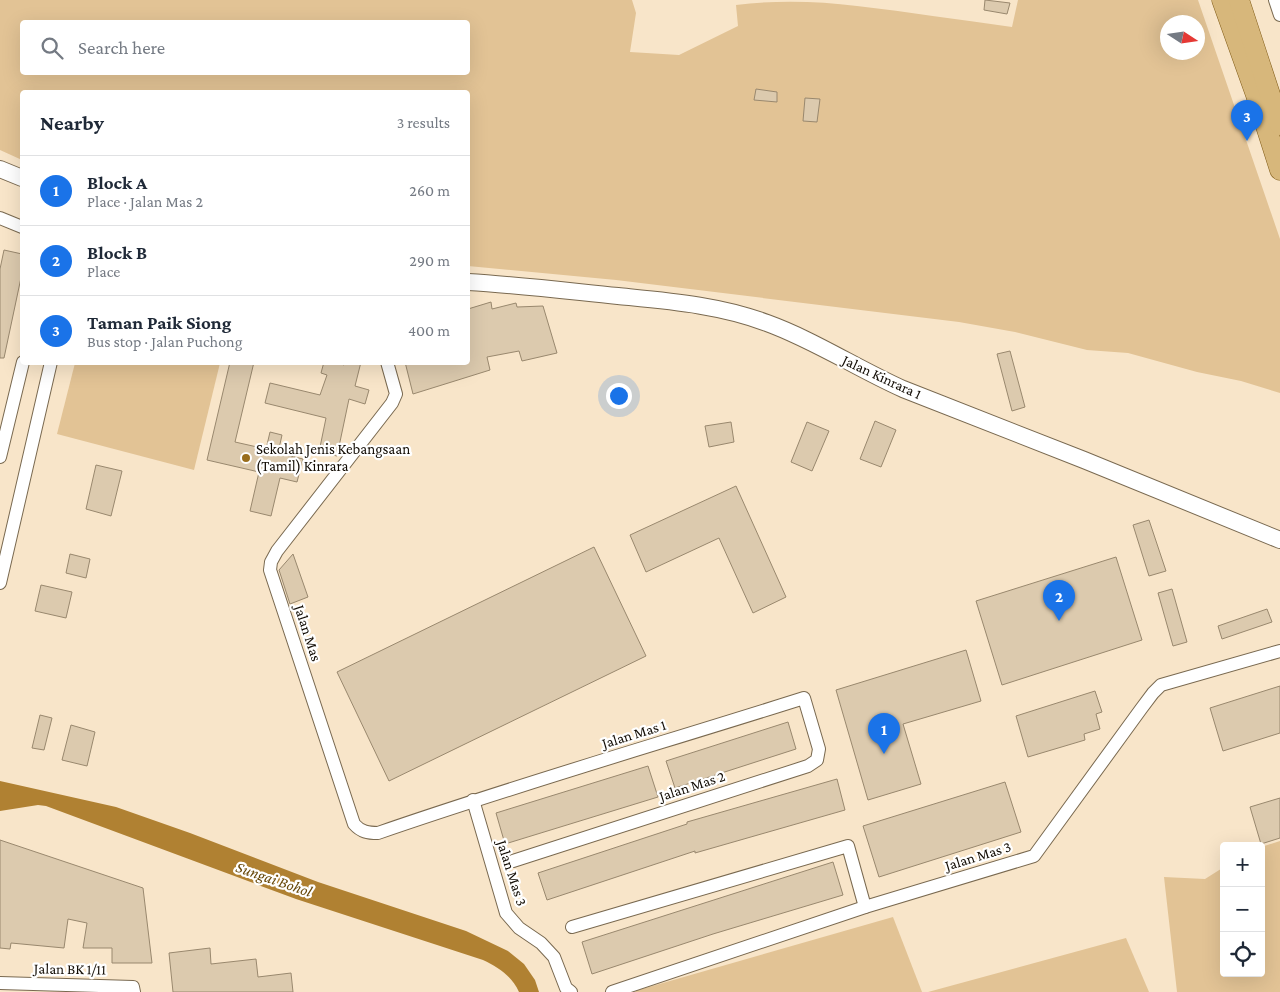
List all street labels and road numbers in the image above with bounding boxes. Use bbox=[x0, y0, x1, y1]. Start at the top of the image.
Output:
street label: Jalan Kinrara 1 bbox=[838, 351, 924, 403]
street label: Jalan Mas bbox=[290, 601, 325, 664]
street label: Jalan Mas 1 bbox=[598, 717, 668, 753]
street label: Jalan Mas 2 bbox=[655, 768, 727, 806]
street label: Jalan Mas 3 bbox=[492, 836, 530, 908]
street label: Jalan Mas 3 bbox=[941, 838, 1013, 875]
street label: Jalan BK 1/11 bbox=[32, 960, 106, 979]

